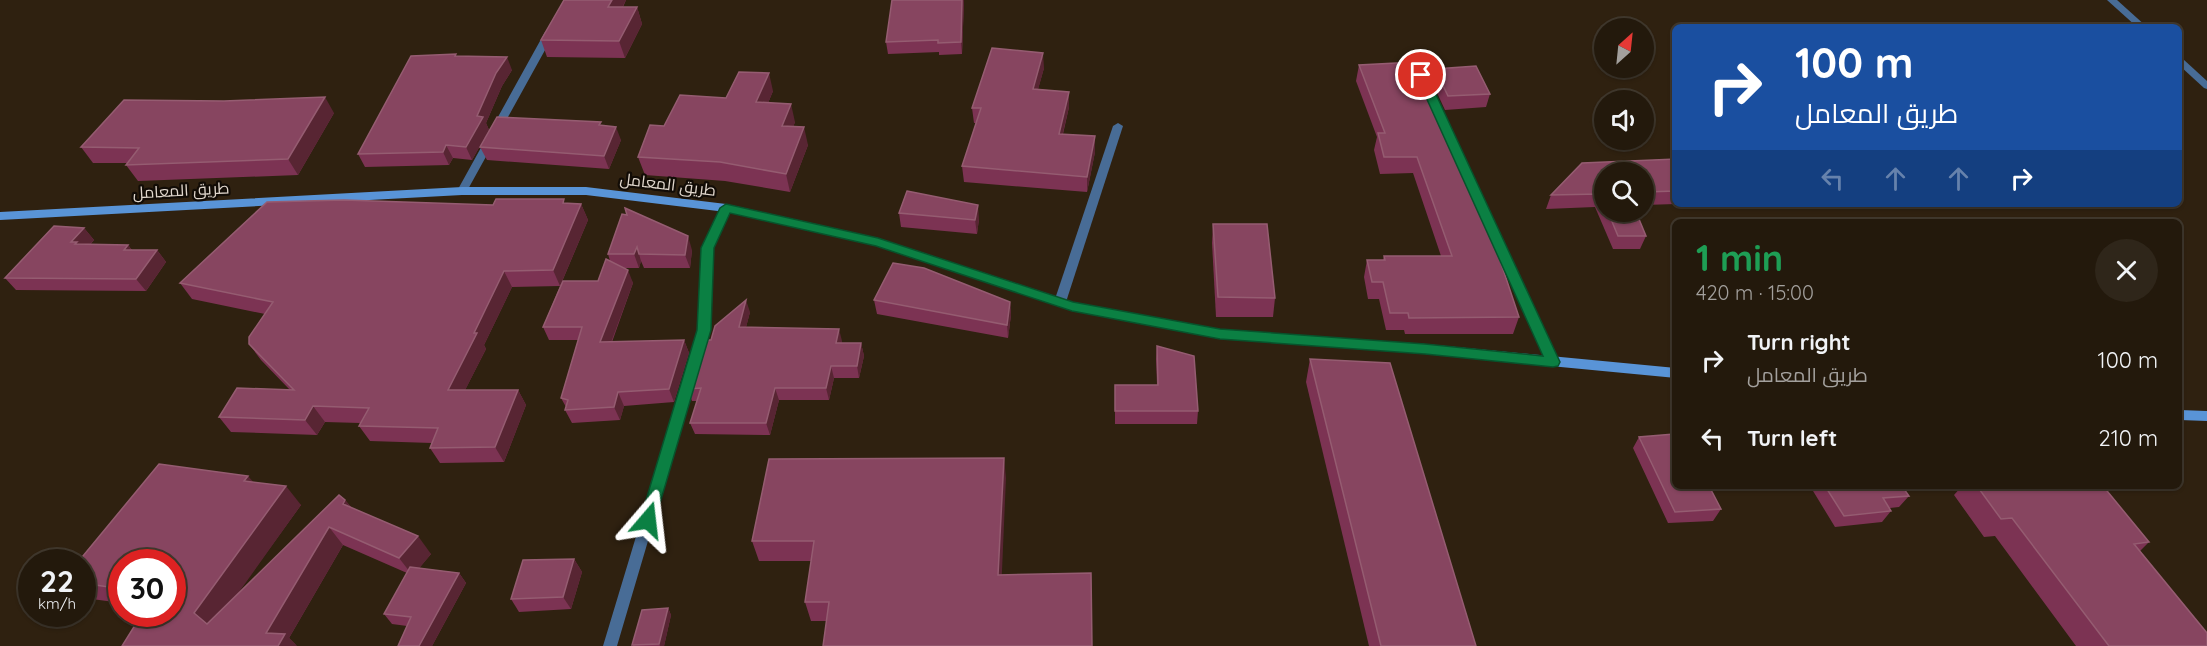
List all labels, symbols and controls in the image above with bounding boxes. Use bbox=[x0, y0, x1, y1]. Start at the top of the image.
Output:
north arrow bbox=[1594, 18, 1654, 78]
map controls bbox=[1594, 18, 1654, 222]
text: 100 m bbox=[1795, 36, 1913, 89]
icon: right bbox=[1696, 48, 1774, 126]
pin bbox=[1395, 49, 1446, 100]
icon: arrive bbox=[1404, 58, 1437, 91]
button: sound bbox=[1594, 90, 1654, 150]
text: طريق المعامل bbox=[1795, 96, 1958, 130]
button: search bbox=[1594, 162, 1654, 222]
icon: left bbox=[1816, 162, 1849, 195]
icon: ahead bbox=[1879, 162, 1912, 195]
icon: ahead bbox=[1942, 162, 1975, 195]
icon: right bbox=[2005, 162, 2038, 195]
street label: طريق المعامل bbox=[619, 168, 717, 201]
street label: طريق المعامل bbox=[132, 177, 230, 204]
text: 1 min bbox=[1696, 235, 1783, 280]
button: close bbox=[2095, 239, 2158, 302]
text: 420 m · 15:00 bbox=[1696, 280, 1814, 305]
text: Turn right bbox=[1747, 328, 1851, 356]
icon: right bbox=[1696, 344, 1729, 377]
text: 100 m bbox=[2098, 346, 2158, 374]
text: طريق المعامل bbox=[1747, 362, 1868, 387]
icon: left bbox=[1696, 422, 1729, 455]
text: Turn left bbox=[1747, 424, 1837, 452]
text: 210 m bbox=[2099, 424, 2158, 452]
position arrow bbox=[616, 488, 680, 552]
speed limit sign: 30 bbox=[108, 549, 186, 627]
text: 22 bbox=[40, 562, 74, 600]
text: km/h bbox=[38, 594, 76, 613]

